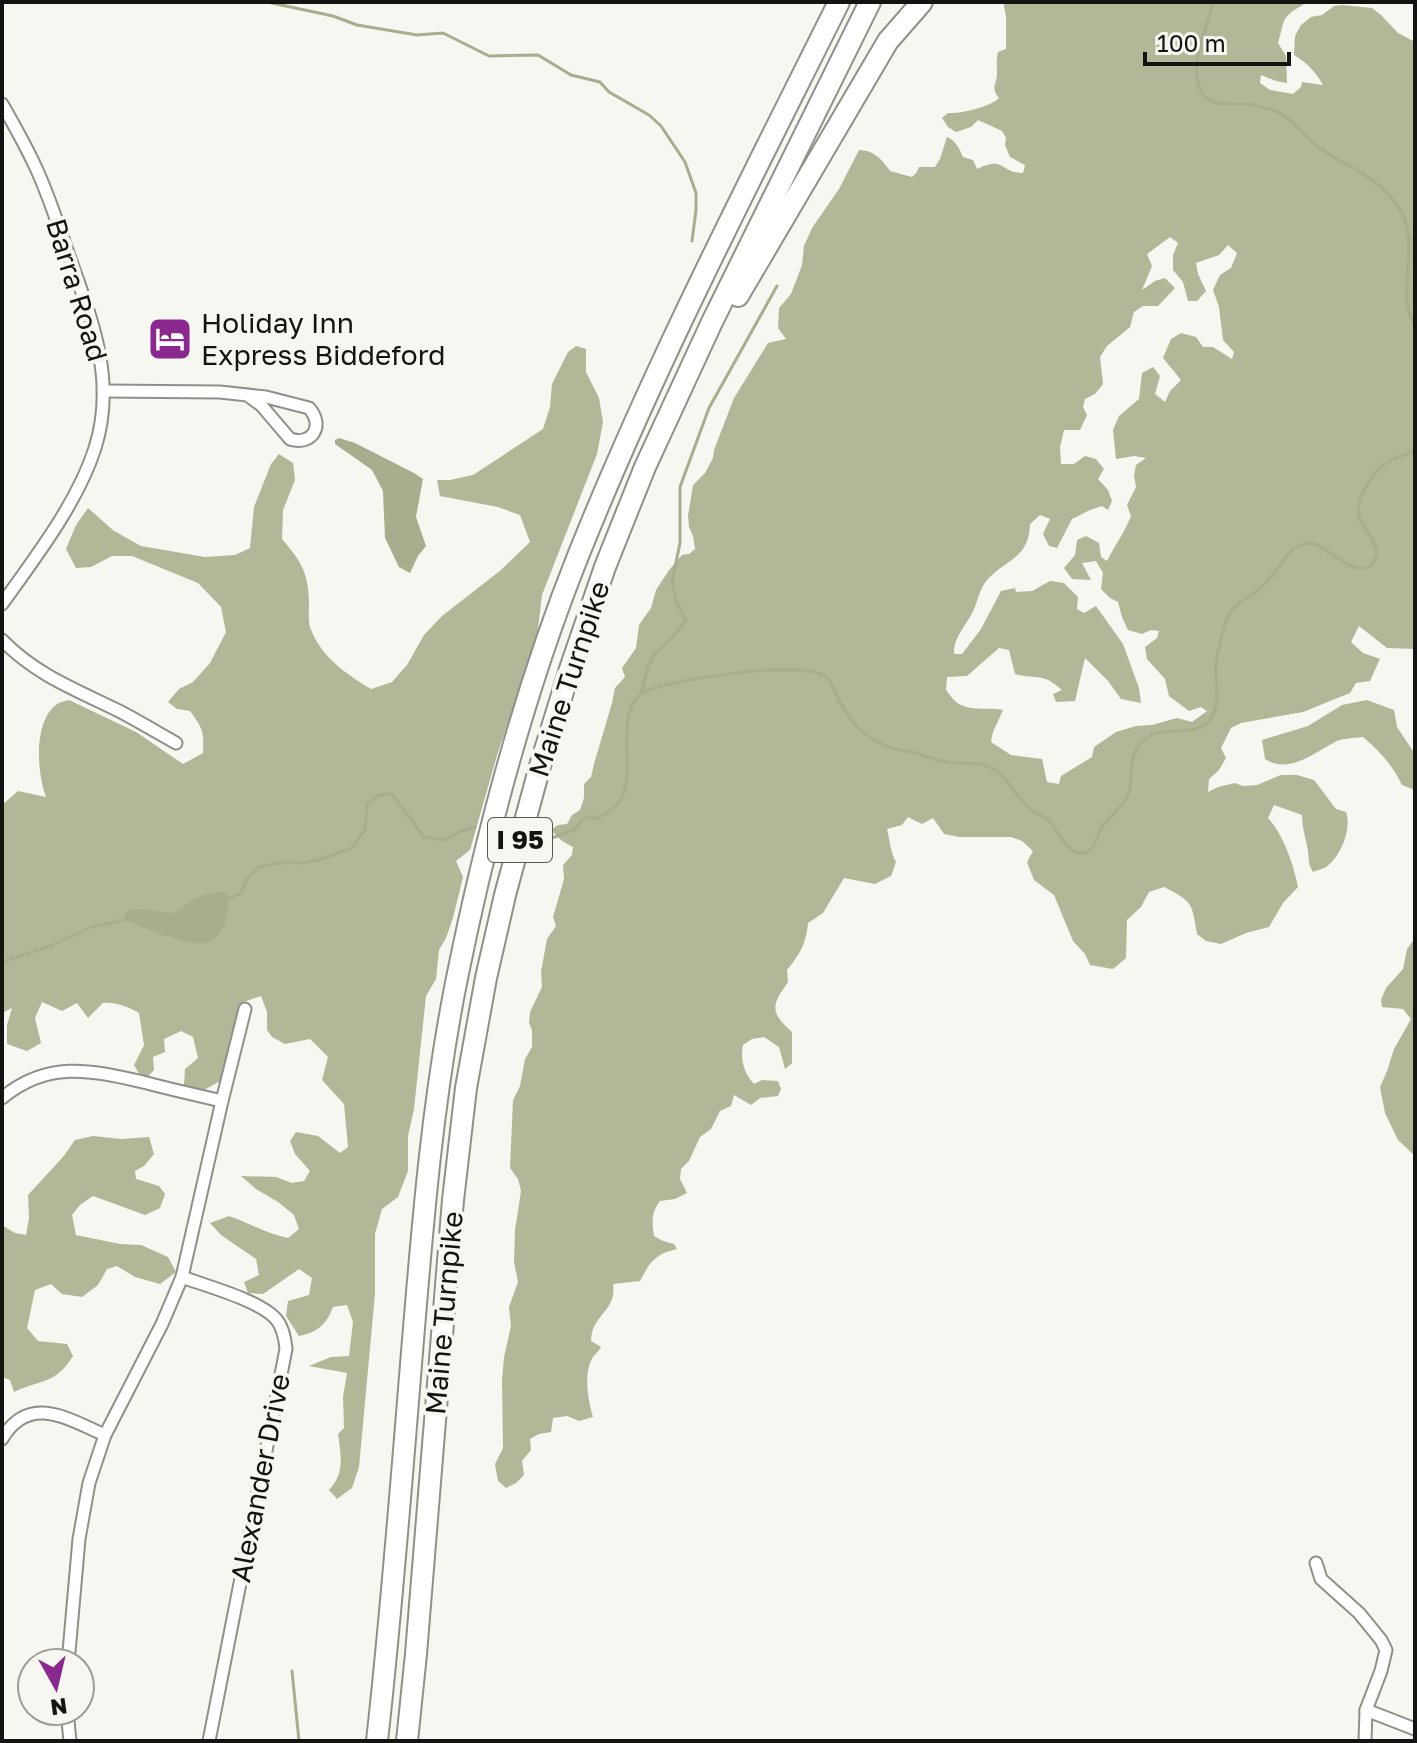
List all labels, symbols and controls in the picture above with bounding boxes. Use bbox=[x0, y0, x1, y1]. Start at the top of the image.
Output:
scale bar bbox=[1145, 16, 1289, 66]
text: 100 m bbox=[1157, 28, 1226, 57]
street label: Barra Road bbox=[40, 214, 115, 365]
place label: Holiday Inn Express Biddeford bbox=[201, 306, 446, 371]
hotel icon: Holiday Inn Express Biddeford bbox=[146, 315, 194, 363]
street label: Maine Turnpike bbox=[521, 577, 616, 781]
road number: I 95 bbox=[488, 818, 552, 862]
street label: Maine Turnpike bbox=[418, 1210, 469, 1416]
street label: Alexander Drive bbox=[223, 1371, 296, 1585]
north arrow bbox=[16, 1647, 96, 1727]
text: N bbox=[49, 1693, 69, 1722]

